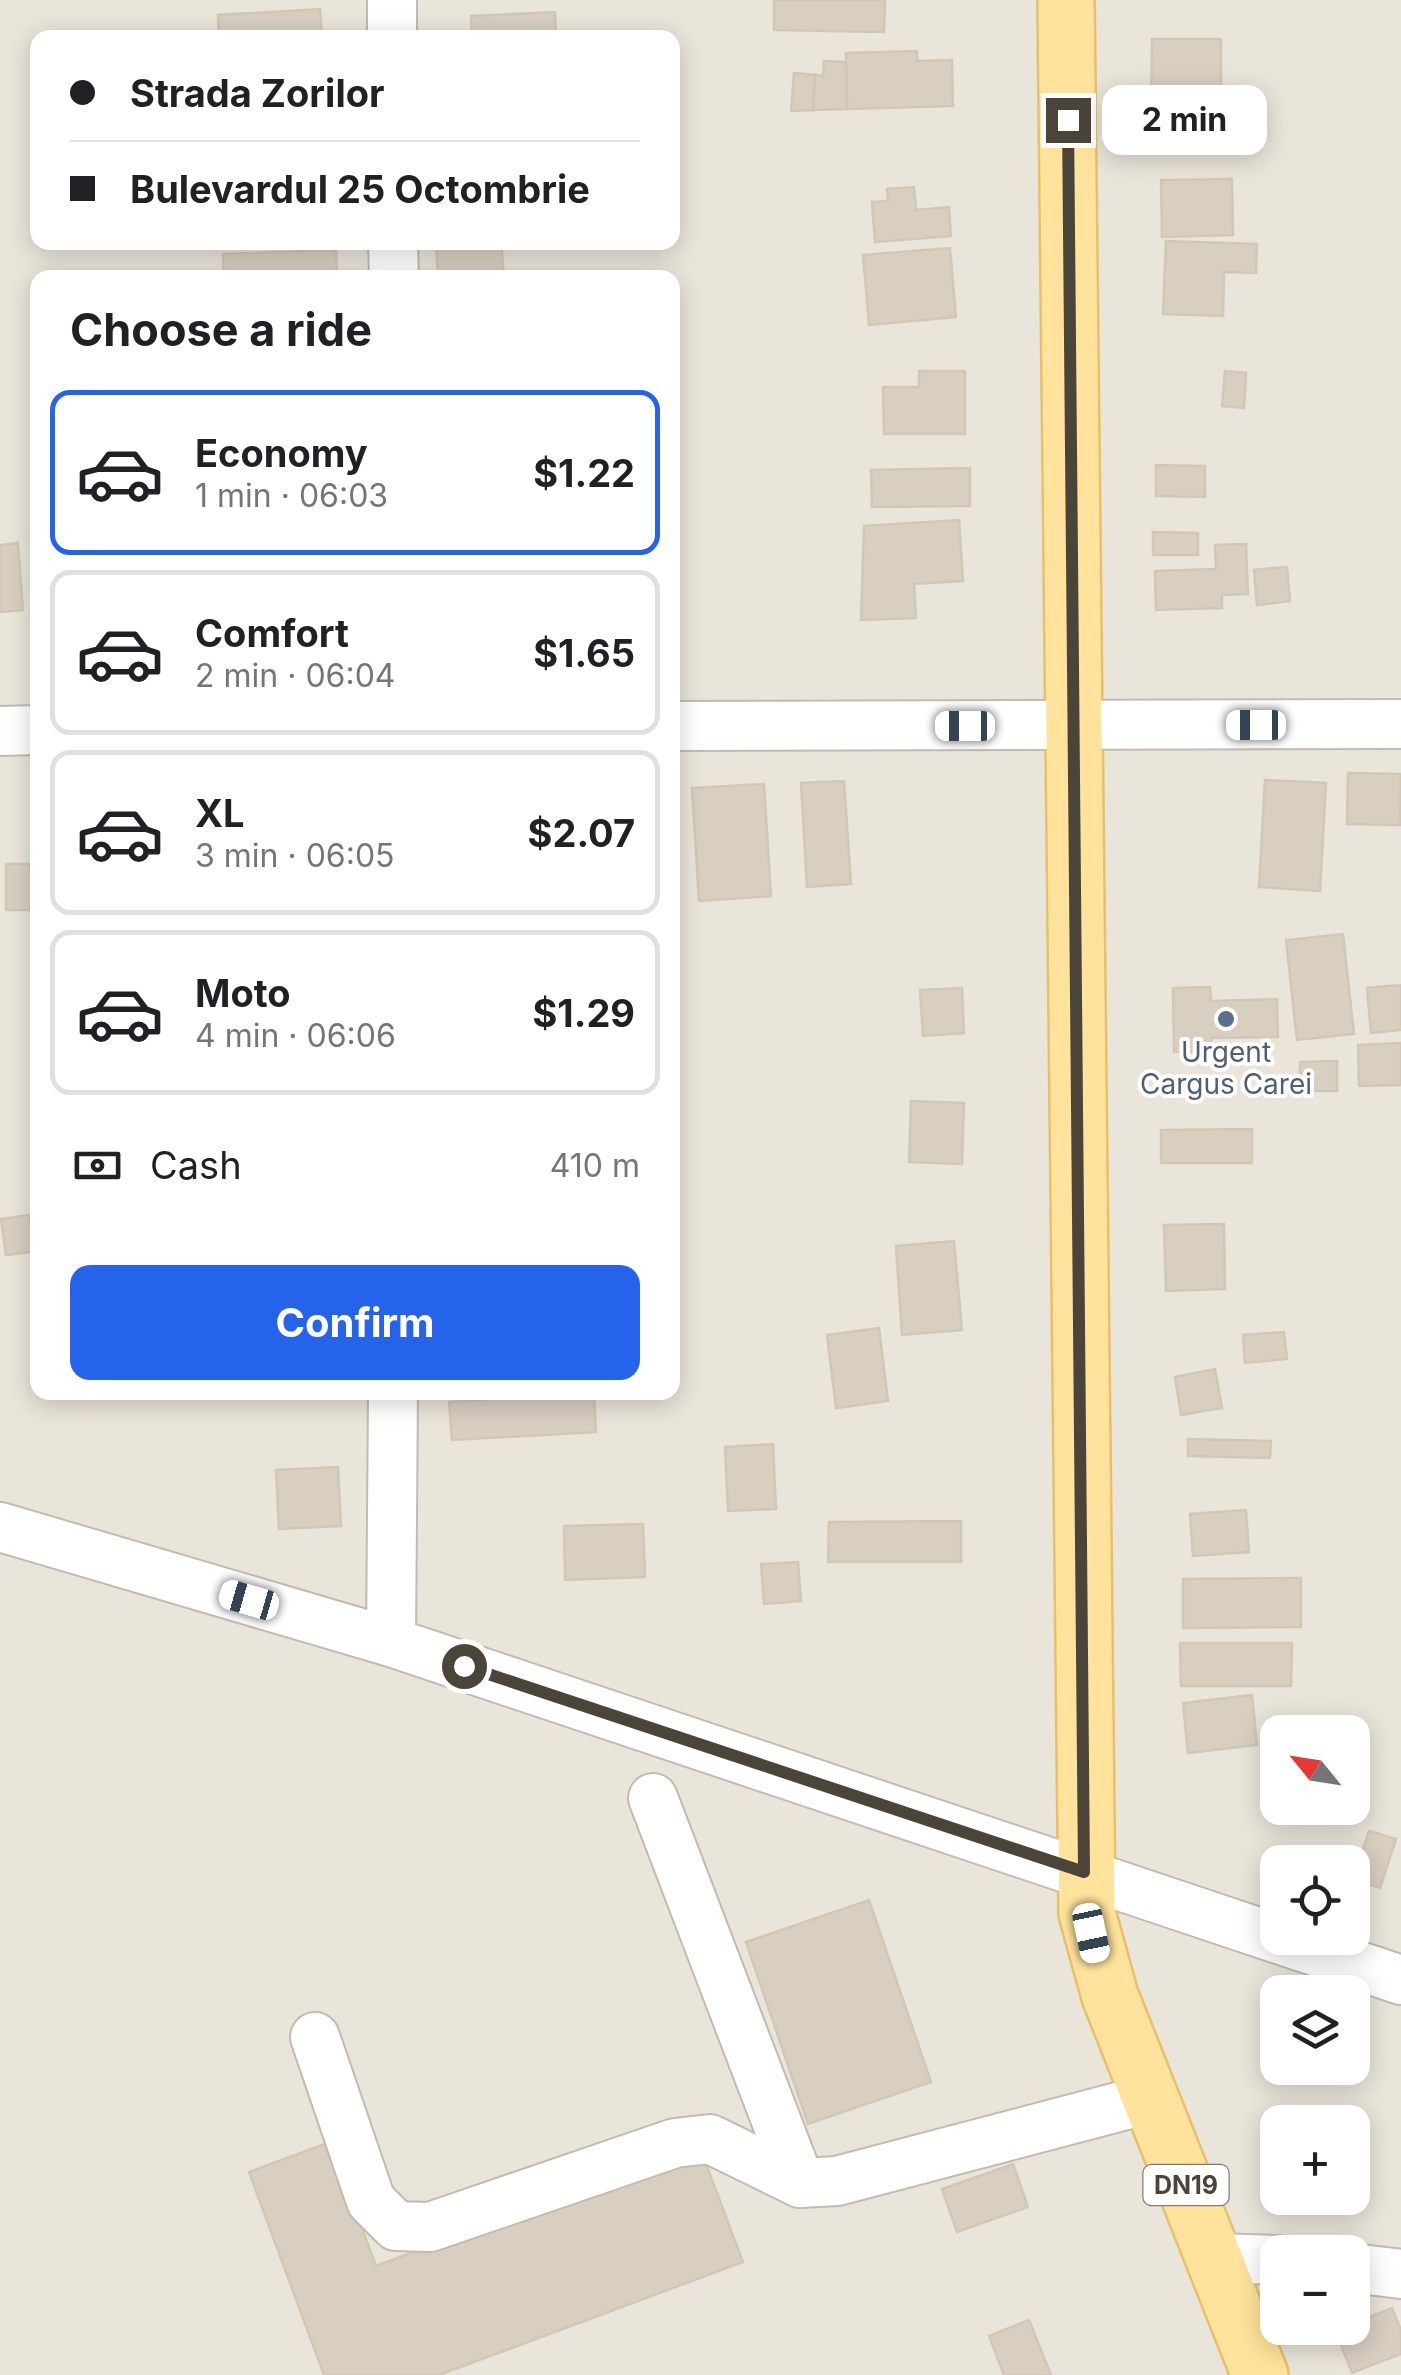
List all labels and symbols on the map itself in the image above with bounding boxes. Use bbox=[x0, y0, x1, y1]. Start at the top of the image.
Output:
callout: 2 min bbox=[1103, 85, 1268, 155]
route end bbox=[1046, 98, 1091, 143]
car bbox=[1226, 710, 1286, 740]
car bbox=[935, 711, 995, 741]
marker: Urgent Cargus Carei bbox=[1215, 1008, 1237, 1030]
place label: Urgent Cargus Carei bbox=[1140, 1035, 1312, 1101]
car bbox=[216, 1577, 282, 1623]
route start bbox=[442, 1644, 487, 1689]
north arrow bbox=[1260, 1715, 1370, 1825]
car bbox=[1070, 1901, 1112, 1965]
road number: DN19 bbox=[1144, 2165, 1228, 2205]

